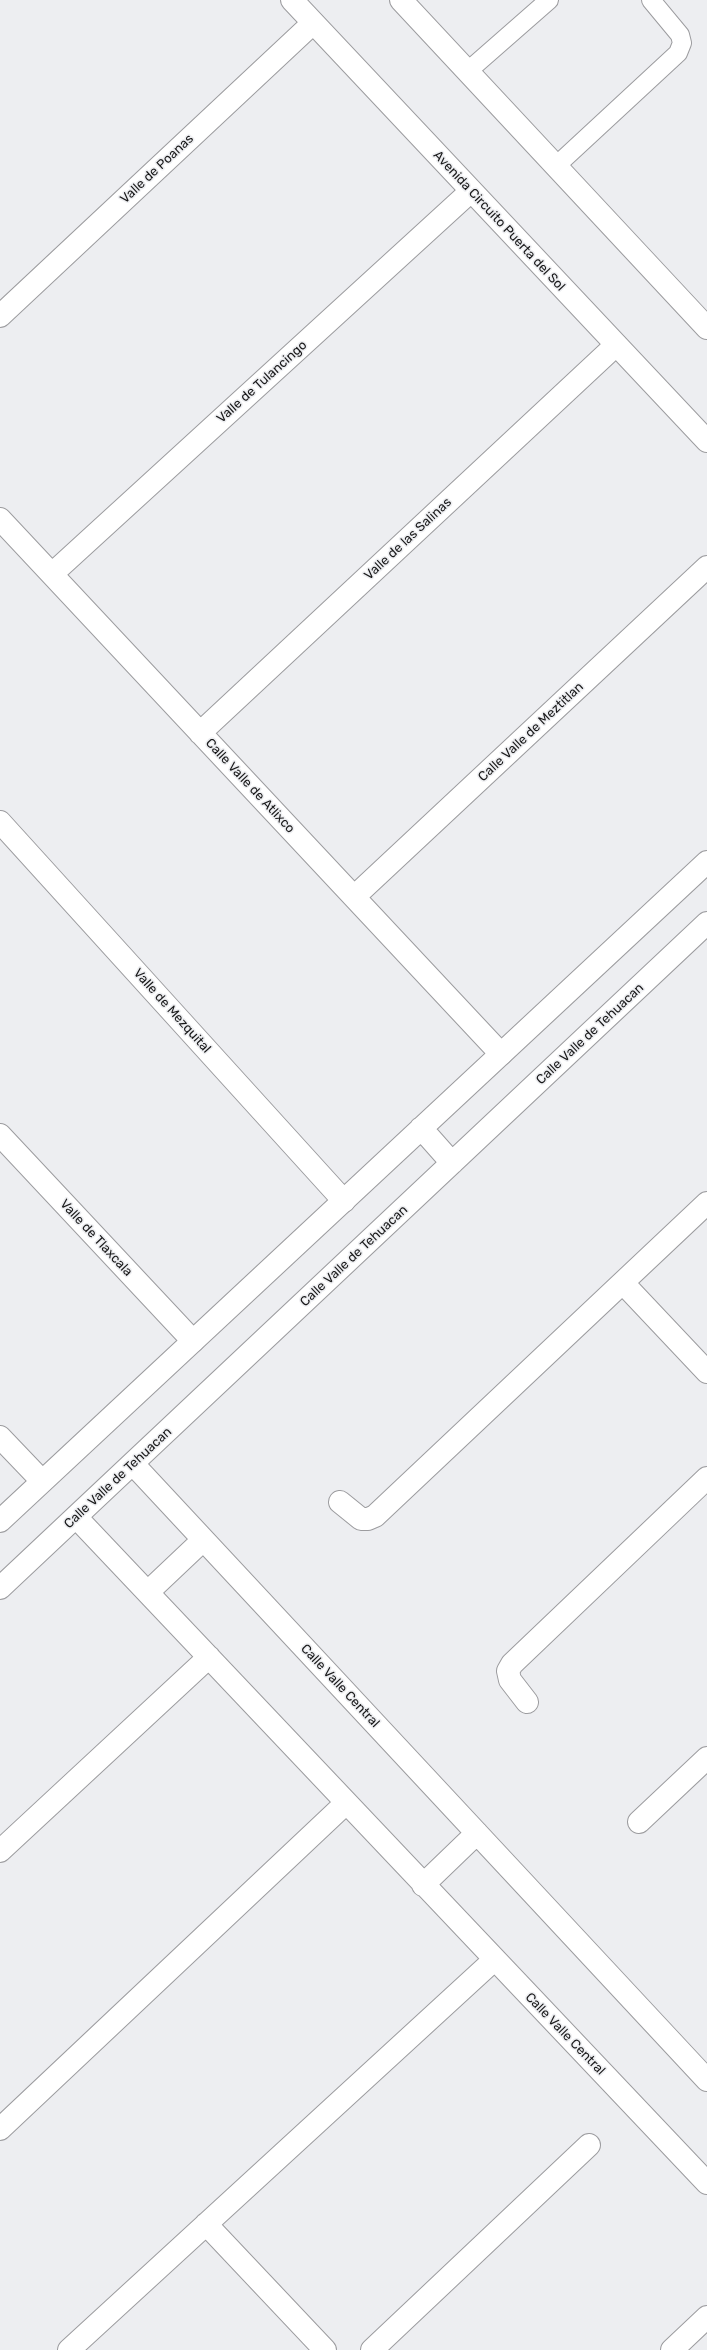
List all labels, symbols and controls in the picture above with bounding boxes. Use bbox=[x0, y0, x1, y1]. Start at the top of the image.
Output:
street label: Valle de Poanas bbox=[117, 131, 197, 207]
street label: Avenida Circuito Puerta del Sol bbox=[430, 148, 568, 294]
street label: Valle de Tulancingo bbox=[214, 337, 310, 427]
street label: Valle de las Salinas bbox=[361, 495, 455, 583]
street label: Calle Valle de Meztitlan bbox=[475, 679, 587, 785]
street label: Calle Valle de Atlixco bbox=[202, 735, 298, 837]
street label: Valle de Mezquital bbox=[130, 966, 214, 1056]
street label: Calle Valle de Tehuacan bbox=[533, 980, 647, 1088]
street label: Valle de Tlaxcala bbox=[57, 1196, 135, 1280]
street label: Calle Valle de Tehuacan bbox=[297, 1202, 411, 1310]
street label: Calle Valle de Tehuacan bbox=[61, 1424, 175, 1532]
street label: Calle Valle Central bbox=[297, 1641, 383, 1731]
street label: Calle Valle Central bbox=[522, 1990, 608, 2078]

